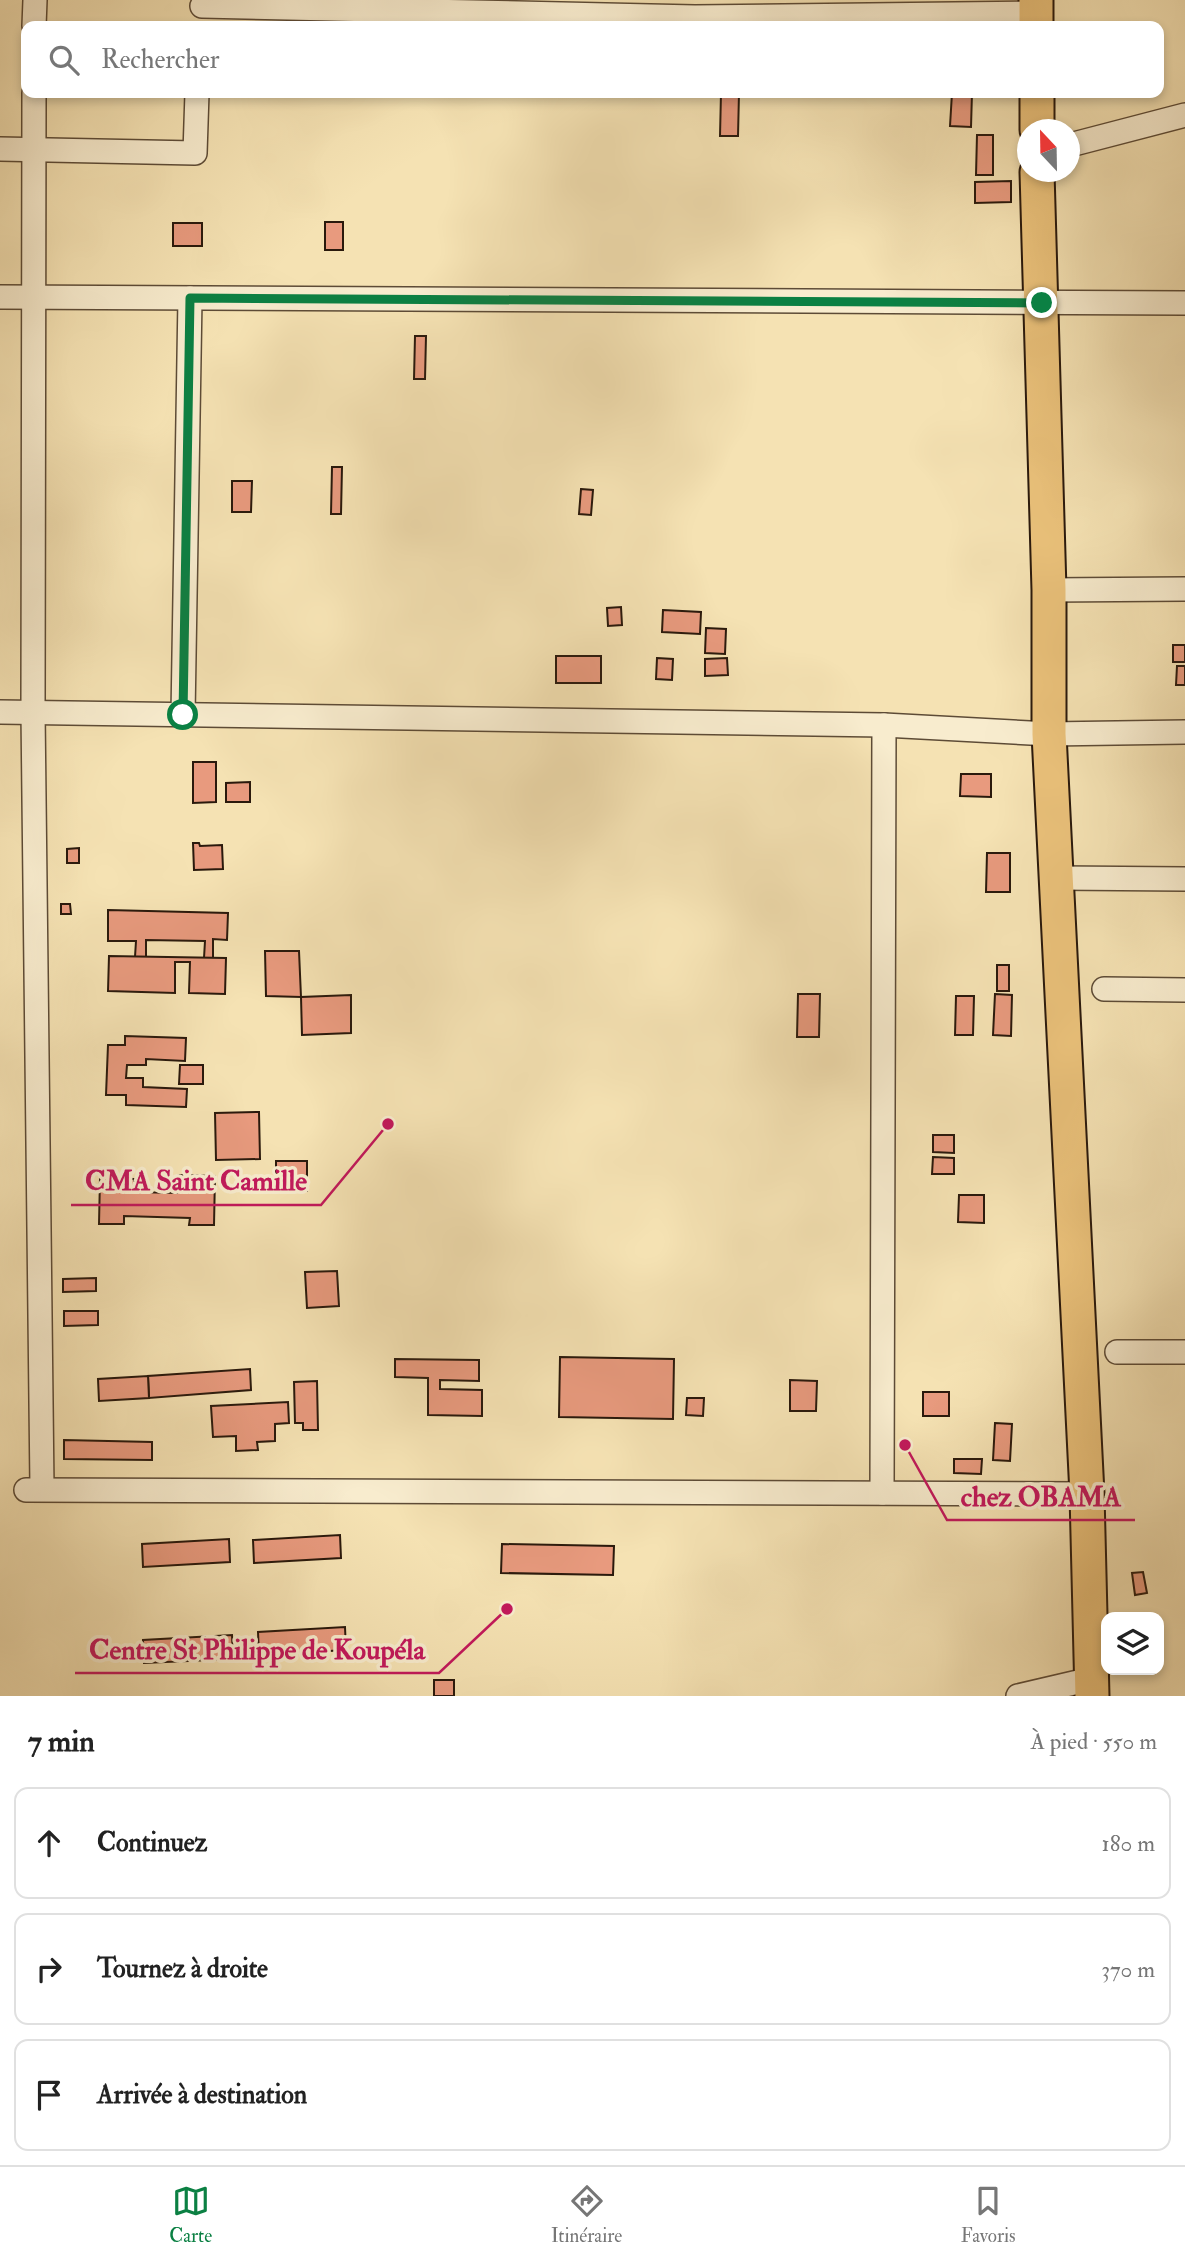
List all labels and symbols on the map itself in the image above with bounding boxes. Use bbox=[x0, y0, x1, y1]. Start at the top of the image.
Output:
north arrow bbox=[1017, 119, 1080, 182]
route end bbox=[1026, 287, 1057, 318]
route start bbox=[167, 699, 198, 730]
callout: CMA Saint Camille bbox=[71, 1156, 321, 1205]
text: CMA Saint Camille bbox=[85, 1164, 307, 1199]
callout: chez OBAMA bbox=[947, 1471, 1135, 1520]
text: chez OBAMA bbox=[961, 1480, 1122, 1515]
callout: Centre St Philippe de Koupéla bbox=[75, 1624, 439, 1673]
text: Centre St Philippe de Koupéla bbox=[89, 1633, 426, 1668]

